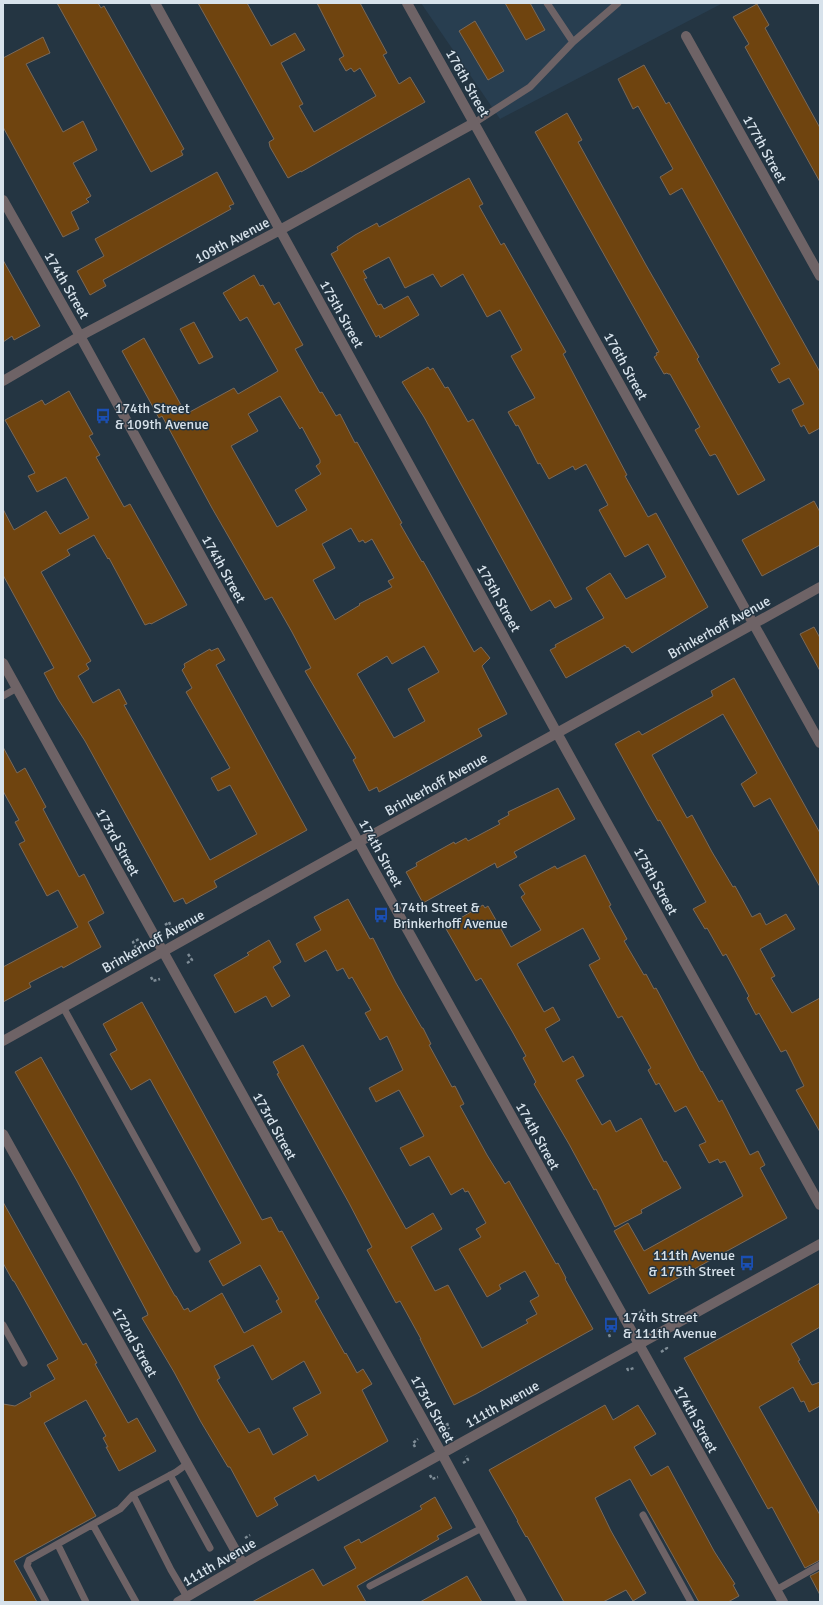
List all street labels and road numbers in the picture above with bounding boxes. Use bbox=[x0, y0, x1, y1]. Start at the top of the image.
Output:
street label: 176th Street bbox=[442, 46, 493, 120]
street label: 177th Street bbox=[739, 112, 790, 186]
street label: 109th Avenue bbox=[192, 214, 272, 267]
street label: 174th Street bbox=[41, 249, 93, 322]
street label: 175th Street bbox=[316, 277, 367, 351]
street label: 176th Street bbox=[600, 329, 651, 403]
street label: 174th Street bbox=[198, 532, 249, 606]
street label: 175th Street bbox=[473, 561, 524, 635]
street label: Brinkerhoff Avenue bbox=[665, 592, 774, 663]
street label: Brinkerhoff Avenue bbox=[382, 749, 491, 820]
street label: 173rd Street bbox=[92, 805, 143, 879]
street label: 174th Street bbox=[355, 816, 406, 890]
street label: 175th Street bbox=[630, 844, 681, 918]
street label: Brinkerhoff Avenue bbox=[99, 906, 208, 977]
street label: 173rd Street bbox=[249, 1089, 300, 1163]
street label: 174th Street bbox=[512, 1099, 563, 1173]
street label: 172nd Street bbox=[108, 1304, 161, 1380]
street label: 173rd Street bbox=[407, 1372, 458, 1446]
street label: 111th Avenue bbox=[462, 1377, 542, 1432]
street label: 174th Street bbox=[670, 1382, 721, 1456]
street label: 111th Avenue bbox=[179, 1535, 259, 1590]

